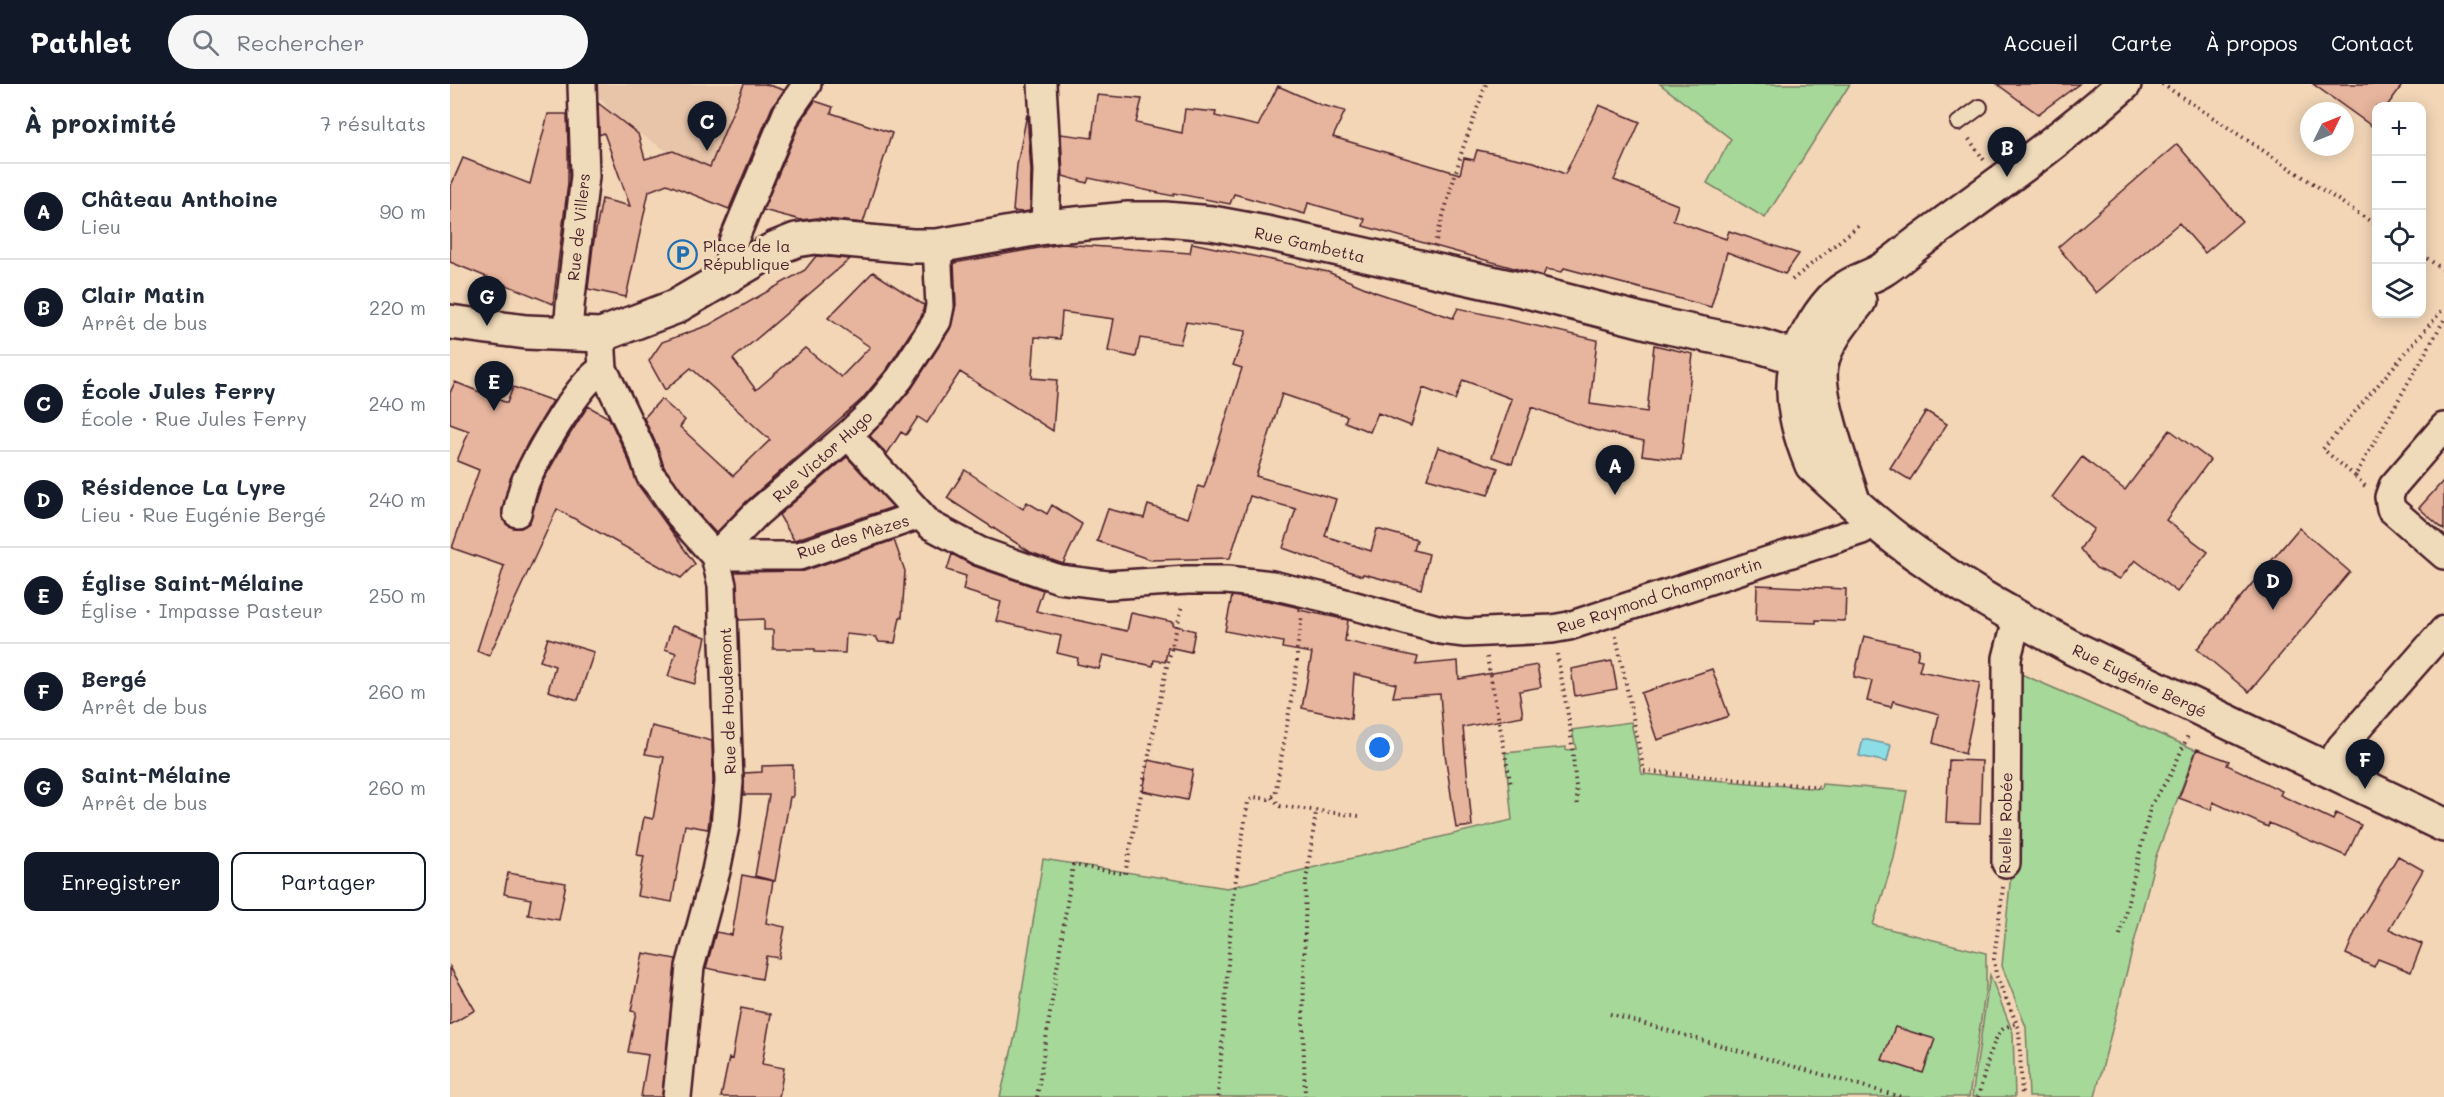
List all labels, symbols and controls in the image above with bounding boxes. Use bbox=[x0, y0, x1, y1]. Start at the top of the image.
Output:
search box bbox=[168, 15, 588, 69]
text: Pathlet bbox=[30, 24, 132, 60]
icon: search bbox=[189, 26, 222, 59]
text: Rechercher bbox=[237, 28, 364, 57]
text: Accueil bbox=[2003, 29, 2078, 56]
text: Carte bbox=[2111, 29, 2172, 56]
text: À propos bbox=[2205, 29, 2298, 56]
text: Contact bbox=[2331, 29, 2414, 56]
pin: C bbox=[688, 101, 726, 151]
north arrow bbox=[2300, 102, 2354, 156]
map controls bbox=[2372, 102, 2426, 318]
button: + bbox=[2372, 102, 2426, 156]
text: À proximité bbox=[24, 106, 176, 140]
text: 7 résultats bbox=[320, 110, 426, 136]
pin: B bbox=[1988, 128, 2026, 177]
button: − bbox=[2372, 156, 2426, 210]
street label: Rue de Villers bbox=[562, 172, 594, 282]
text: Château Anthoine bbox=[81, 184, 278, 213]
text: A bbox=[37, 198, 50, 224]
text: 90 m bbox=[380, 198, 426, 224]
button: locate bbox=[2372, 210, 2426, 264]
text: Lieu bbox=[81, 213, 121, 239]
street label: Rue Gambetta bbox=[1253, 221, 1367, 267]
place label: Place de la République bbox=[703, 235, 790, 274]
parking icon: Place de la République bbox=[666, 238, 698, 270]
button: layers bbox=[2372, 264, 2426, 318]
pin: G bbox=[468, 276, 507, 326]
text: Clair Matin bbox=[81, 280, 205, 309]
text: B bbox=[37, 294, 50, 320]
text: 220 m bbox=[369, 294, 426, 320]
text: Arrêt de bus bbox=[81, 309, 207, 335]
pin: E bbox=[474, 362, 513, 411]
text: École Jules Ferry bbox=[81, 376, 276, 405]
text: C bbox=[36, 390, 51, 416]
text: 240 m bbox=[368, 390, 426, 416]
text: École · Rue Jules Ferry bbox=[81, 405, 307, 431]
street label: Rue Victor Hugo bbox=[768, 406, 876, 506]
pin: A bbox=[1596, 446, 1634, 495]
text: Résidence La Lyre bbox=[81, 472, 286, 501]
text: D bbox=[36, 486, 51, 512]
text: 240 m bbox=[368, 486, 426, 512]
text: Lieu · Rue Eugénie Bergé bbox=[81, 501, 326, 527]
street label: Rue des Mèzes bbox=[794, 509, 912, 563]
street label: Rue Raymond Champmartin bbox=[1554, 552, 1764, 638]
pin: D bbox=[2254, 560, 2292, 610]
text: Église Saint-Mélaine bbox=[81, 568, 304, 597]
text: E bbox=[37, 582, 50, 608]
text: 250 m bbox=[369, 582, 426, 608]
text: Église · Impasse Pasteur bbox=[81, 597, 323, 623]
street label: Rue de Houdemont bbox=[714, 627, 740, 775]
street label: Rue Eugénie Bergé bbox=[2069, 638, 2211, 722]
text: Bergé bbox=[81, 664, 147, 693]
text: F bbox=[37, 678, 50, 704]
text: 260 m bbox=[368, 678, 426, 704]
text: Arrêt de bus bbox=[81, 693, 207, 719]
your location bbox=[1365, 733, 1394, 762]
pin: F bbox=[2346, 740, 2384, 789]
text: Saint-Mélaine bbox=[81, 760, 231, 789]
street label: Ruelle Robée bbox=[1994, 772, 2016, 874]
text: G bbox=[36, 774, 51, 800]
text: 260 m bbox=[368, 774, 426, 800]
text: Arrêt de bus bbox=[81, 789, 207, 815]
button: Enregistrer bbox=[24, 852, 219, 911]
button: Partager bbox=[231, 852, 426, 911]

